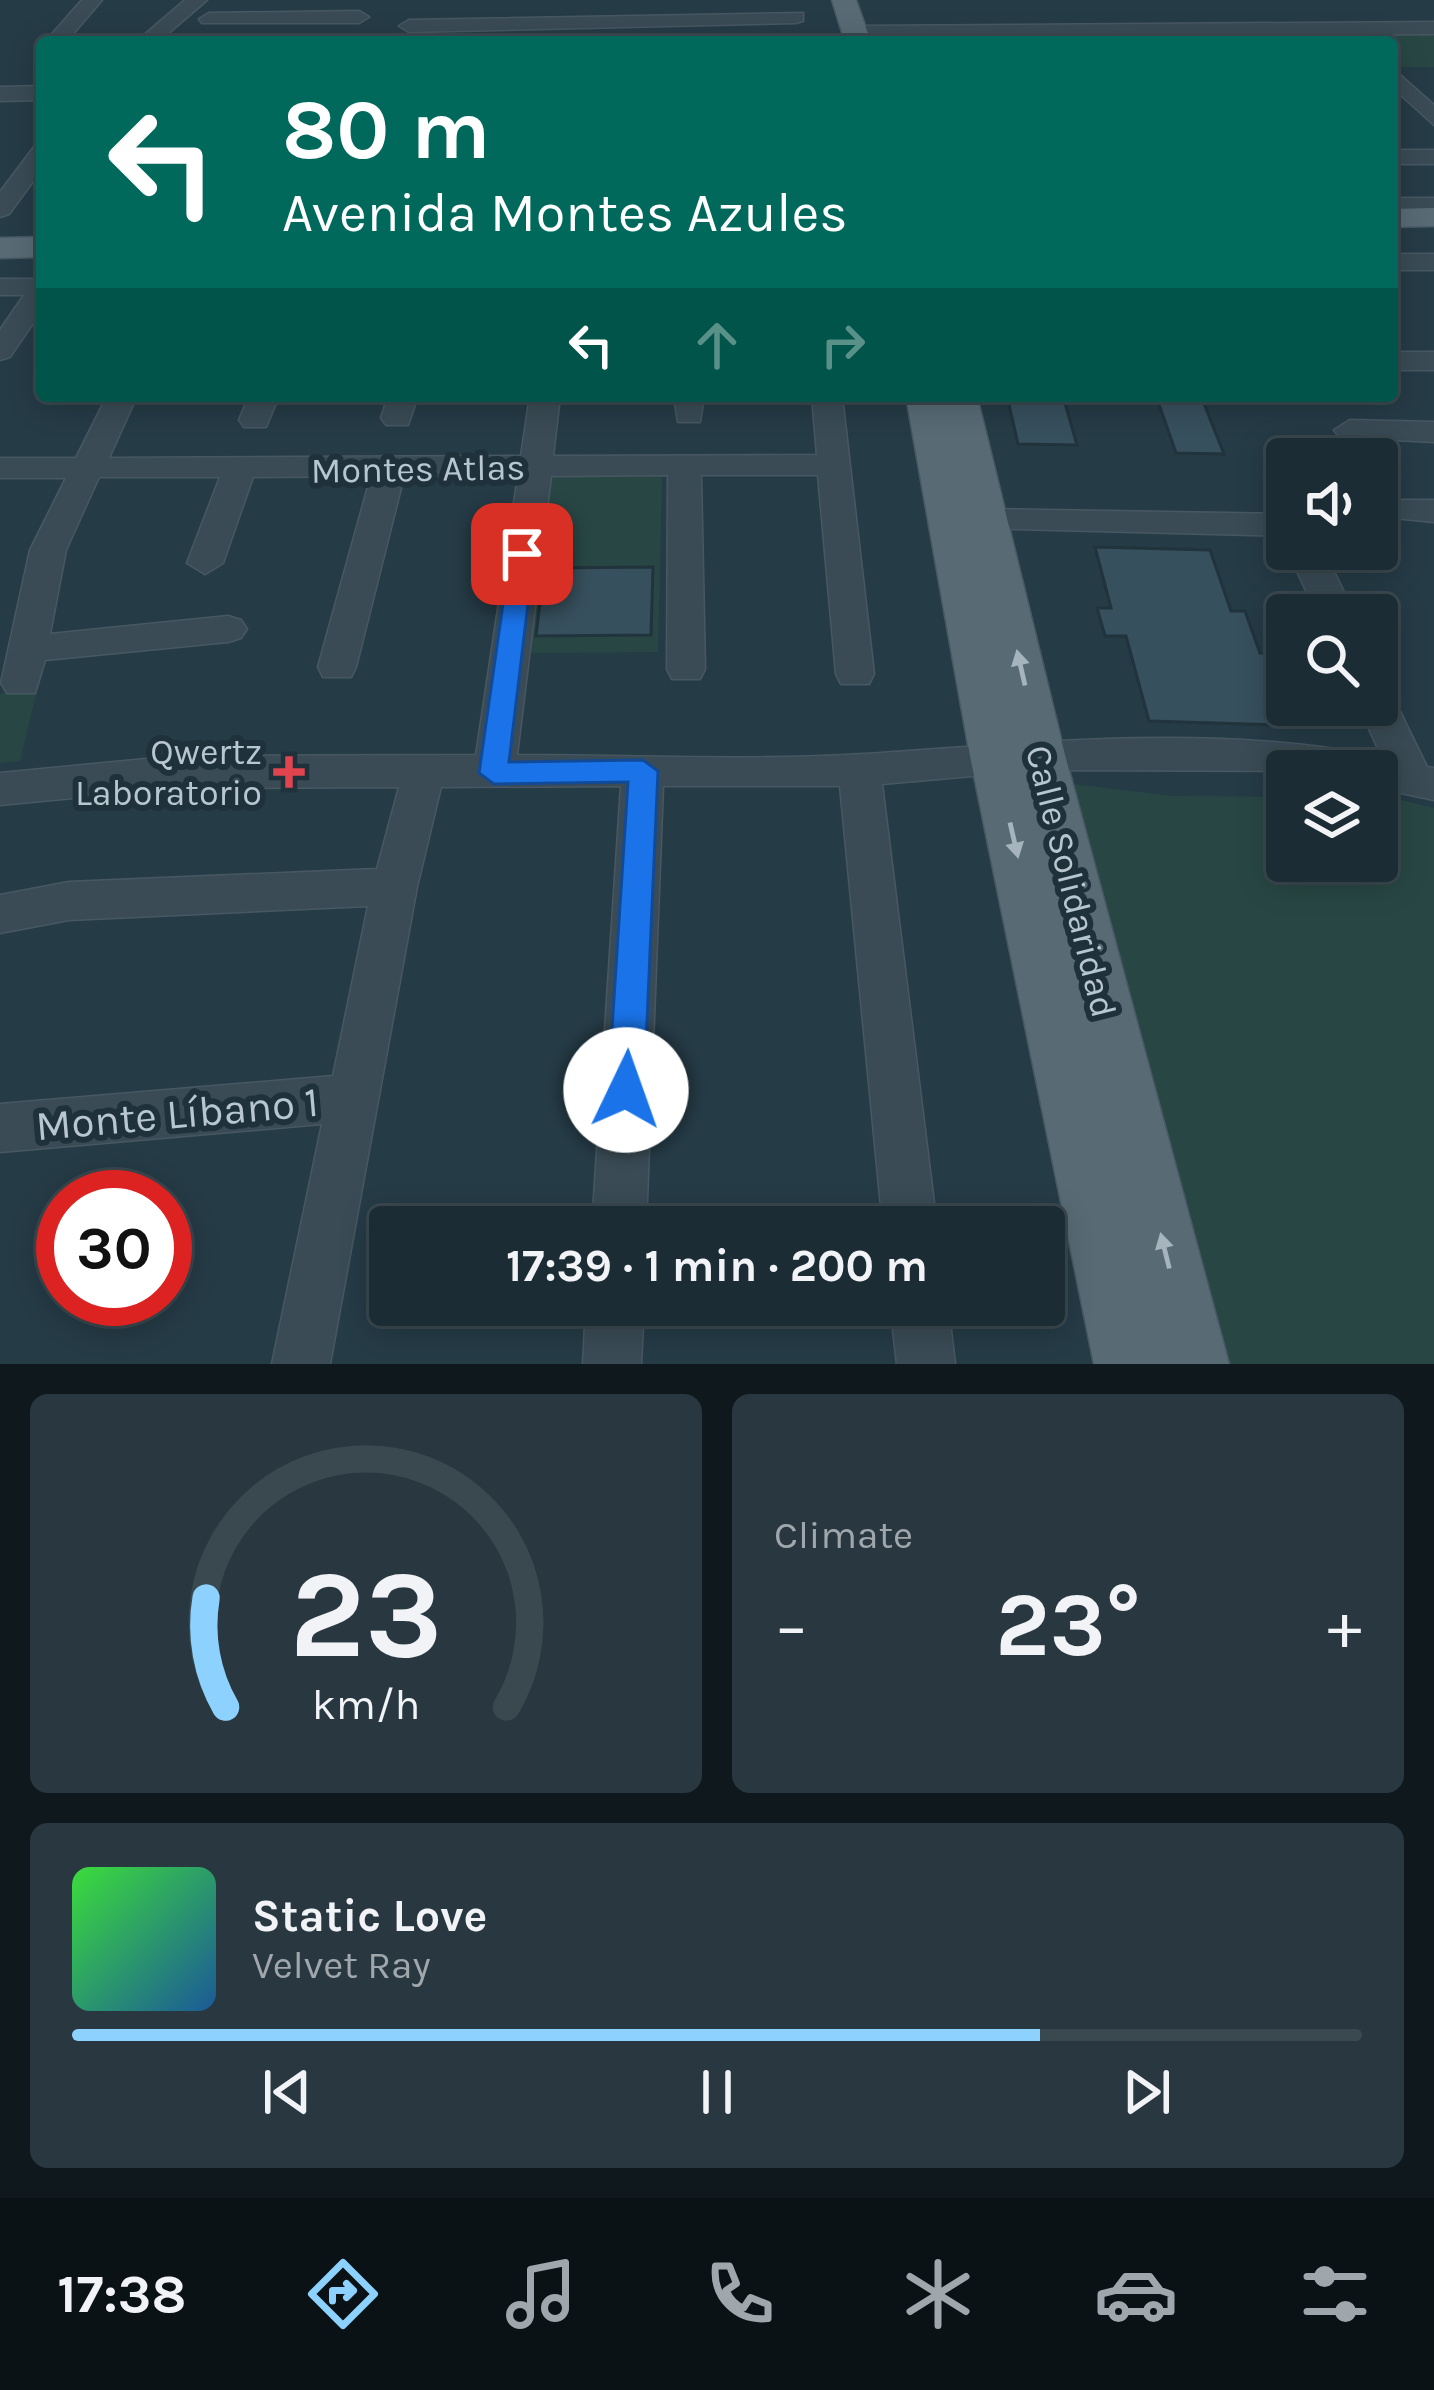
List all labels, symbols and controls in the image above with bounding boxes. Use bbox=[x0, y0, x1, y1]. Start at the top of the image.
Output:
text: 80 m bbox=[282, 81, 490, 179]
icon: left bbox=[84, 84, 240, 240]
text: Avenida Montes Azules bbox=[282, 181, 848, 245]
icon: left bbox=[558, 312, 624, 378]
icon: ahead bbox=[684, 312, 750, 378]
icon: right bbox=[810, 312, 876, 378]
map controls bbox=[1266, 438, 1398, 882]
button: sound bbox=[1266, 438, 1398, 570]
street label: Montes Atlas bbox=[310, 446, 526, 492]
pin bbox=[471, 503, 573, 605]
icon: arrive bbox=[489, 521, 555, 587]
button: search bbox=[1266, 594, 1398, 726]
one-way arrow bbox=[1010, 649, 1029, 687]
place label: Qwertz Laboratorio bbox=[75, 731, 262, 814]
street label: Calle Solidaridad bbox=[1017, 741, 1125, 1022]
button: layers bbox=[1266, 750, 1398, 882]
marker: Qwertz Laboratorio bbox=[273, 756, 305, 788]
one-way arrow bbox=[1005, 822, 1024, 859]
position arrow bbox=[563, 1027, 689, 1153]
street label: Monte Líbano 1 bbox=[34, 1077, 320, 1151]
speed limit sign: 30 bbox=[36, 1170, 192, 1326]
one-way arrow bbox=[1155, 1232, 1174, 1269]
text: 17:39 · 1 min · 200 m bbox=[506, 1240, 928, 1292]
text: Climate bbox=[774, 1512, 913, 1558]
text: 23 bbox=[289, 1542, 443, 1687]
text: 23° bbox=[995, 1572, 1141, 1678]
text: − bbox=[774, 1587, 809, 1665]
text: + bbox=[1327, 1587, 1362, 1665]
text: km/h bbox=[312, 1679, 420, 1729]
text: Static Love bbox=[252, 1890, 487, 1942]
text: Velvet Ray bbox=[252, 1942, 431, 1988]
icon: previous bbox=[254, 2059, 320, 2125]
icon: pause bbox=[684, 2059, 750, 2125]
icon: next bbox=[1114, 2059, 1180, 2125]
icon: directions bbox=[301, 2252, 385, 2336]
icon: music bbox=[499, 2252, 583, 2336]
icon: phone bbox=[698, 2252, 782, 2336]
icon: climate bbox=[896, 2252, 980, 2336]
icon: car bbox=[1094, 2252, 1178, 2336]
icon: filters bbox=[1293, 2252, 1377, 2336]
text: 17:38 bbox=[57, 2262, 186, 2326]

